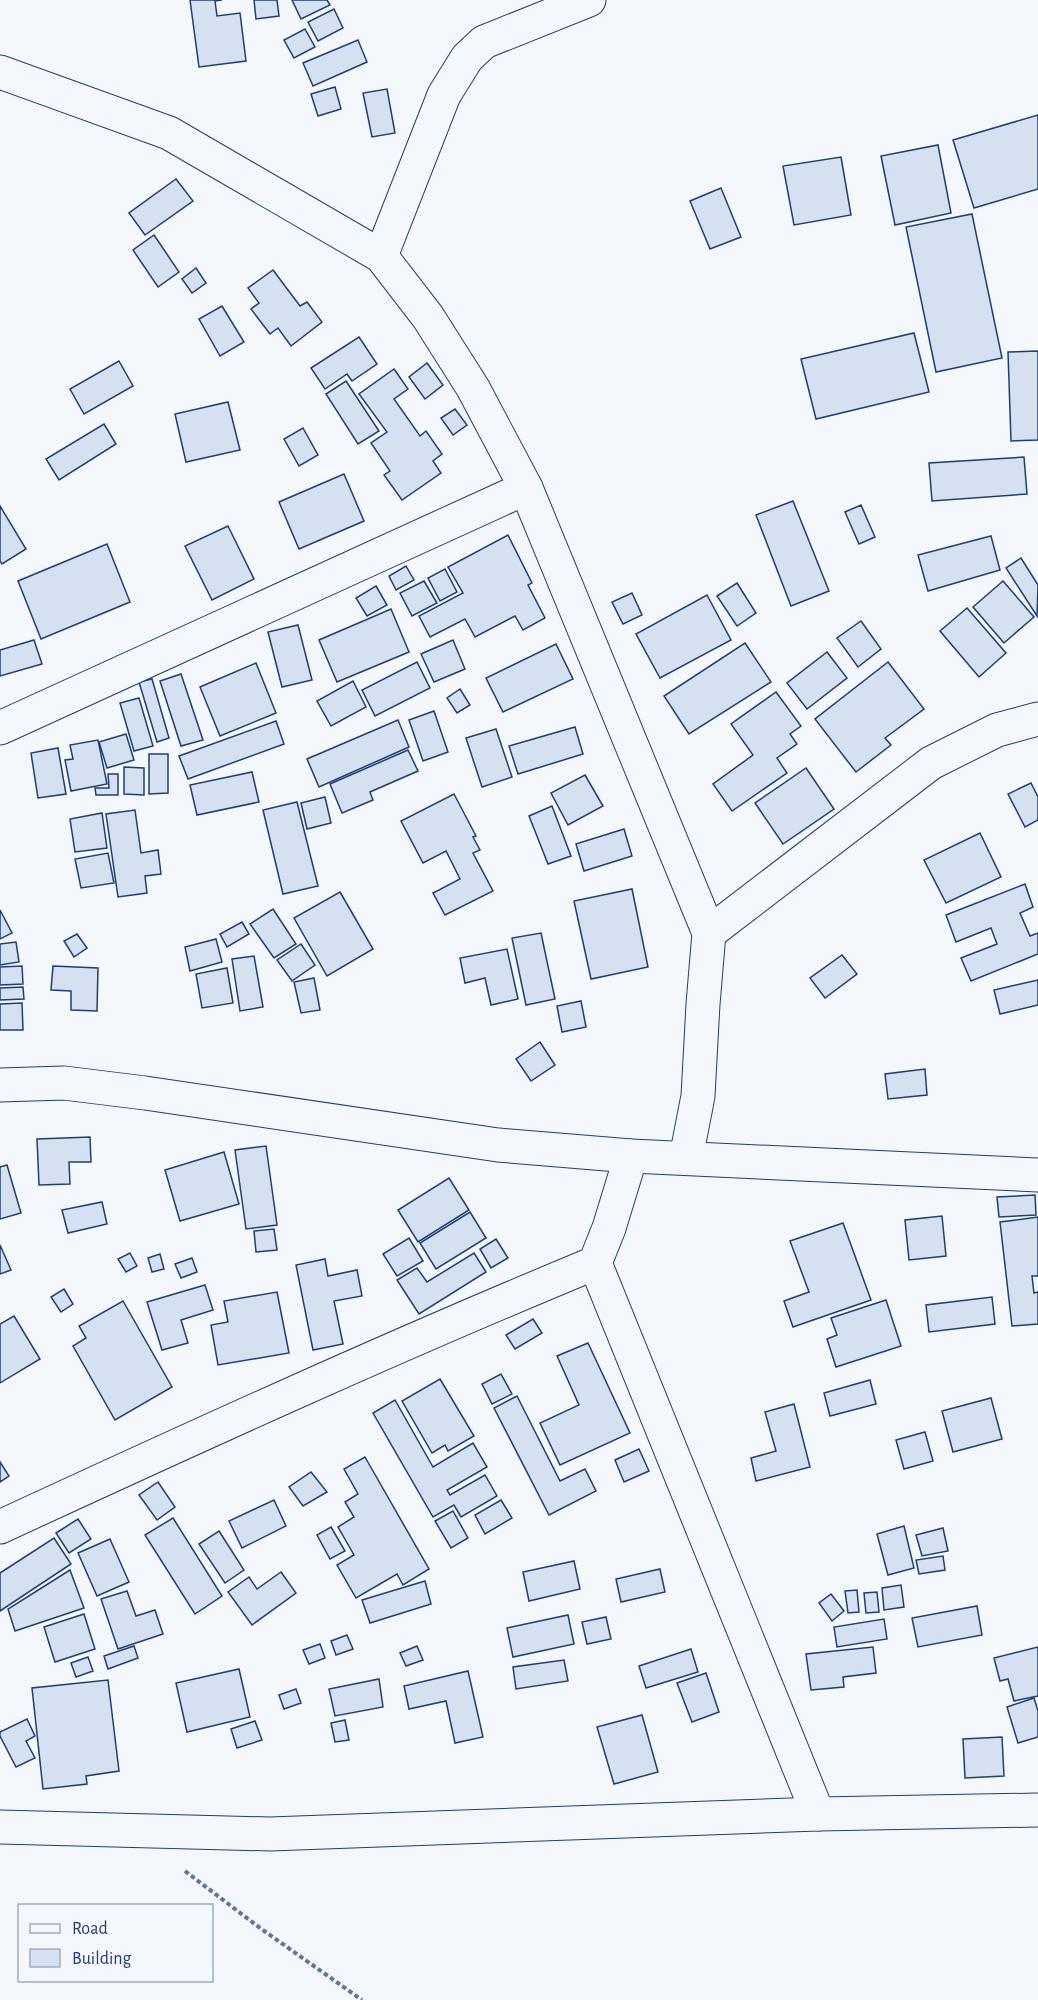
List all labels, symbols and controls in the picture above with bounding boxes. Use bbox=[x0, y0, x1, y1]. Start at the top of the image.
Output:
legend bbox=[18, 1904, 213, 1982]
text: Road bbox=[72, 1920, 108, 1938]
text: Building bbox=[72, 1950, 132, 1968]

